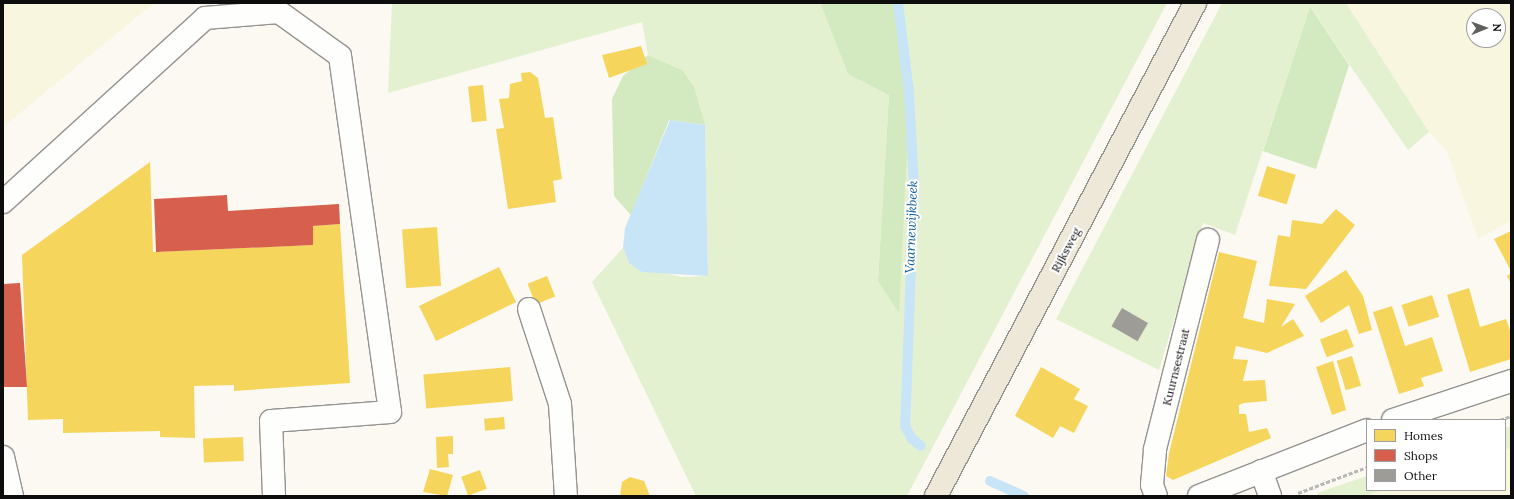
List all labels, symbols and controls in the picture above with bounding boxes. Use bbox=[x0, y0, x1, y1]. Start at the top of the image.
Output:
north arrow bbox=[1466, 8, 1506, 48]
text: N bbox=[1490, 23, 1504, 32]
water label: Vaarnewijkbeek bbox=[903, 180, 921, 274]
street label: Rijksweg bbox=[1048, 225, 1084, 275]
street label: Kuurnsestraat bbox=[1159, 327, 1193, 407]
legend bbox=[1366, 419, 1506, 491]
text: Homes bbox=[1404, 428, 1443, 443]
text: Shops bbox=[1404, 448, 1438, 463]
text: Other bbox=[1404, 468, 1437, 483]

